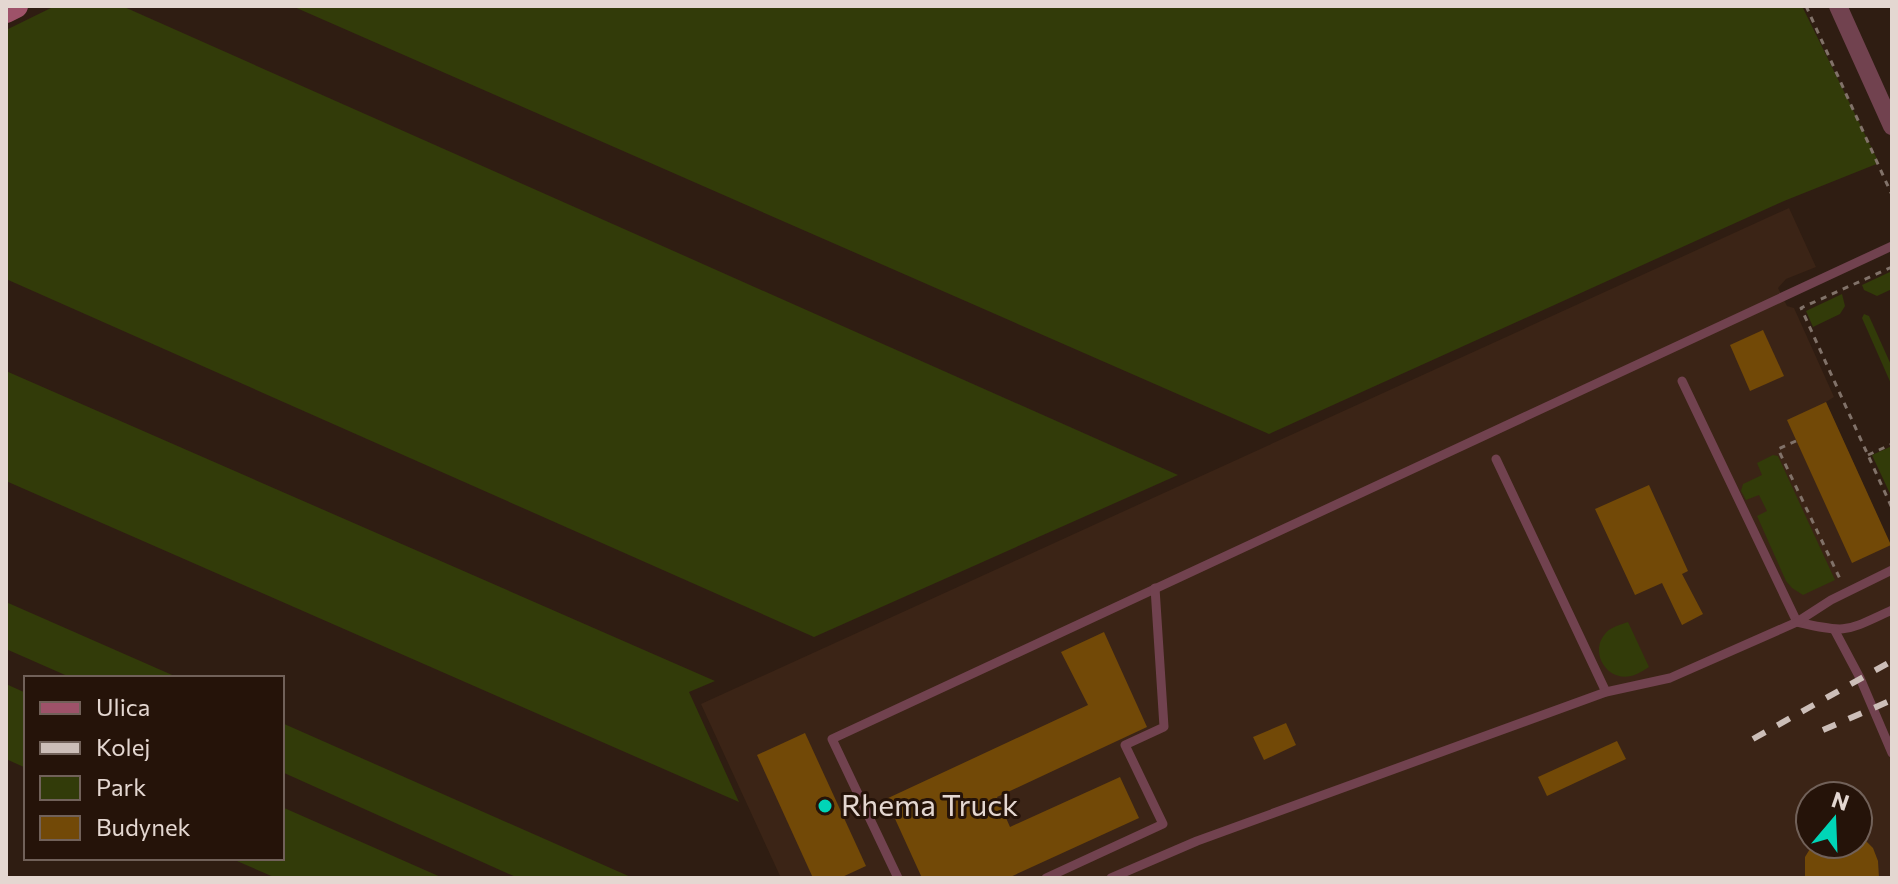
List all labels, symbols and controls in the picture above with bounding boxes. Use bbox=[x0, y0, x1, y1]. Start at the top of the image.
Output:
legend bbox=[24, 676, 284, 860]
text: Ulica bbox=[96, 692, 150, 721]
text: Kolej bbox=[96, 732, 150, 761]
text: Park bbox=[96, 772, 146, 801]
north arrow bbox=[1794, 780, 1874, 860]
place label: Rhema Truck bbox=[841, 785, 1018, 822]
text: N bbox=[1828, 785, 1853, 816]
marker: Rhema Truck bbox=[816, 797, 834, 815]
text: Budynek bbox=[96, 812, 191, 841]

